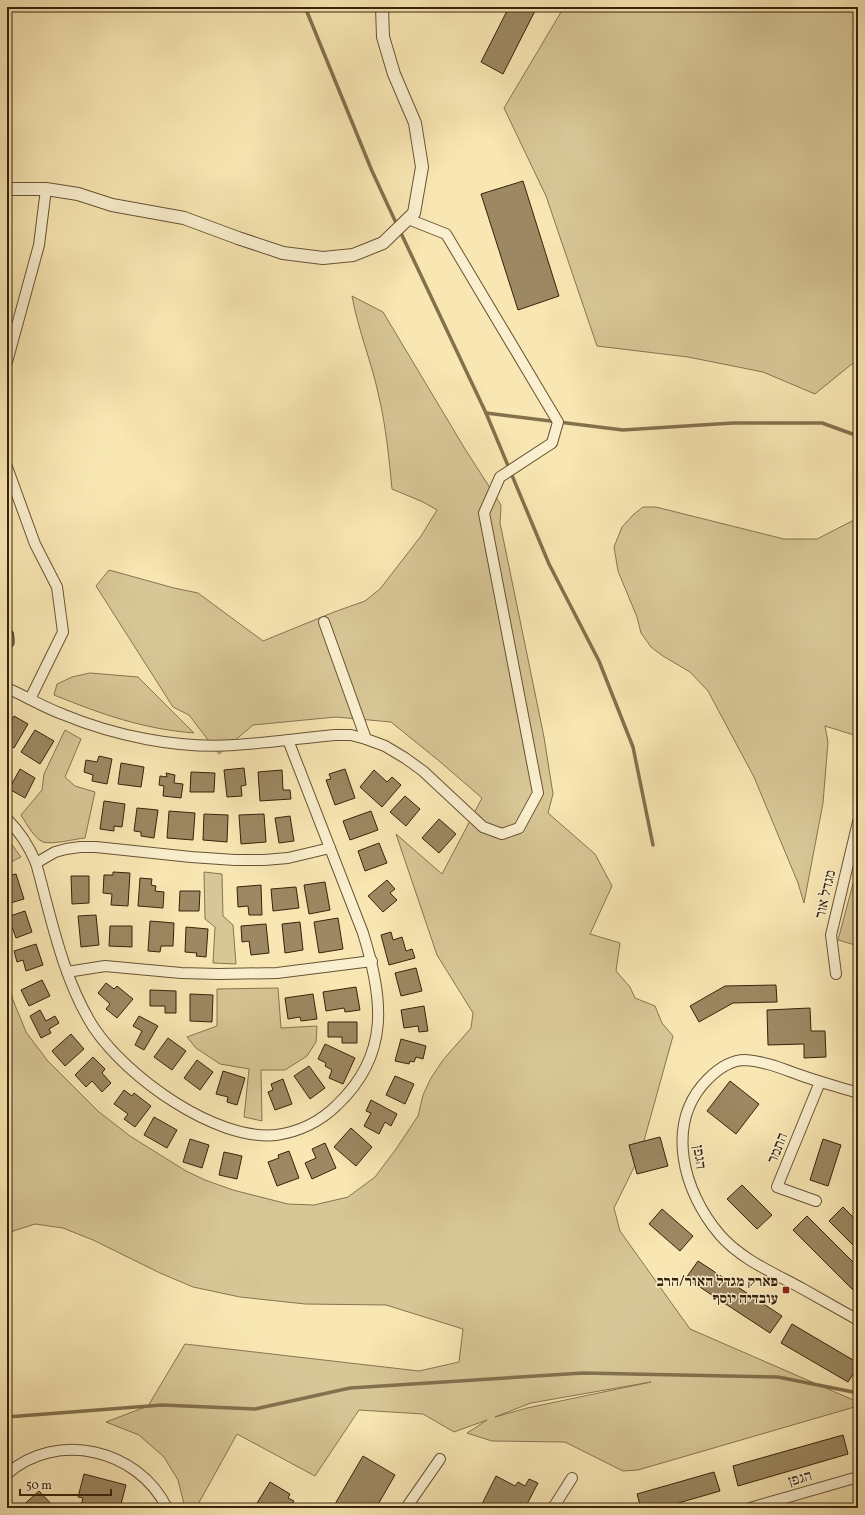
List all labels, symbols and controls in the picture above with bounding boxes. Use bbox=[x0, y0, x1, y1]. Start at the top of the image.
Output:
street label: מגדל אור bbox=[811, 868, 842, 921]
street label: התמר bbox=[763, 1130, 794, 1167]
street label: הגפן bbox=[686, 1144, 711, 1171]
place label: פארק מגדל האור/הרב עובדיה יוסף bbox=[657, 1272, 778, 1310]
marker: פארק מגדל האור/הרב עובדיה יוסף bbox=[781, 1285, 791, 1295]
street label: הגפן bbox=[786, 1466, 815, 1493]
scale bar bbox=[20, 1471, 111, 1497]
text: 50 m bbox=[26, 1478, 52, 1494]

